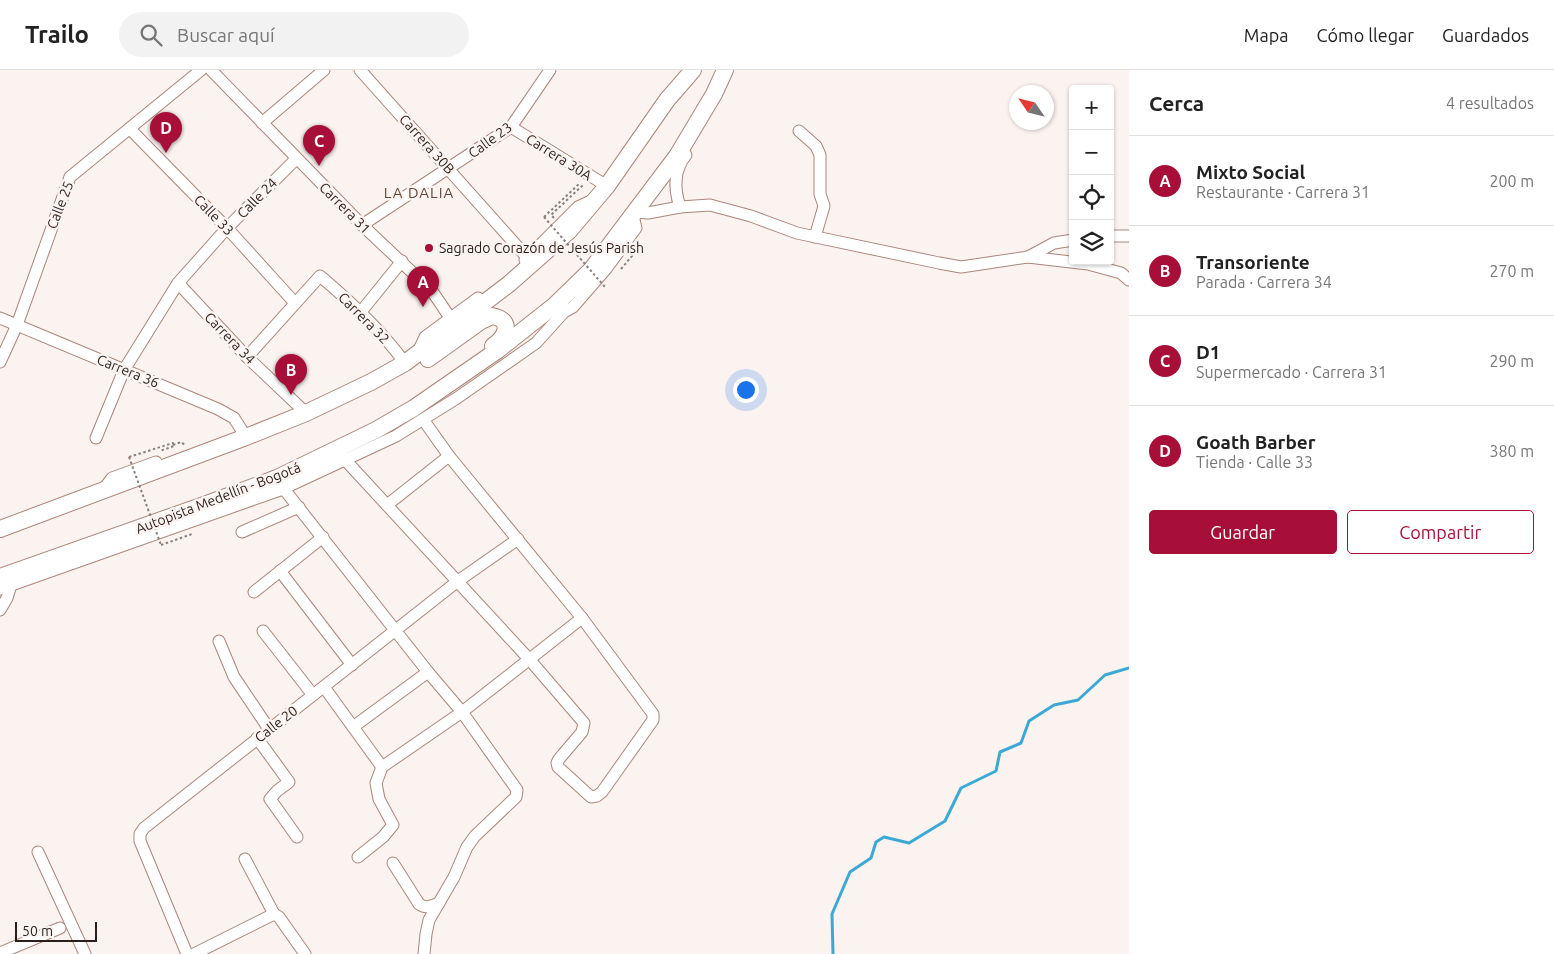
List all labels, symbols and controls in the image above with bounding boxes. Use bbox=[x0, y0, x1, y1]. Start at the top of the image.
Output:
search box bbox=[119, 12, 469, 57]
text: Trailo bbox=[25, 21, 89, 48]
icon: search bbox=[137, 21, 165, 49]
text: Buscar aquí bbox=[177, 24, 275, 46]
text: Mapa bbox=[1244, 25, 1289, 45]
text: Cómo llegar bbox=[1317, 25, 1414, 45]
text: Guardados bbox=[1442, 25, 1529, 45]
north arrow bbox=[1009, 85, 1054, 130]
map controls bbox=[1069, 85, 1114, 265]
button: + bbox=[1069, 85, 1114, 130]
text: Cerca bbox=[1149, 91, 1204, 115]
text: 4 resultados bbox=[1446, 94, 1534, 112]
street label: Carrera 30B bbox=[396, 111, 458, 177]
pin: D bbox=[150, 112, 182, 153]
street label: Calle 23 bbox=[465, 119, 515, 161]
pin: C bbox=[303, 125, 335, 166]
street label: Carrera 30A bbox=[523, 130, 595, 184]
button: − bbox=[1069, 130, 1114, 175]
text: Mixto Social bbox=[1196, 161, 1305, 183]
text: A bbox=[1159, 172, 1171, 190]
text: 200 m bbox=[1489, 172, 1534, 190]
street label: Calle 24 bbox=[234, 175, 280, 221]
button: locate bbox=[1069, 175, 1114, 220]
street label: Calle 25 bbox=[44, 179, 76, 231]
street label: Carrera 31 bbox=[316, 179, 374, 237]
text: Restaurante · Carrera 31 bbox=[1196, 183, 1370, 201]
district label: LA DALIA bbox=[384, 184, 454, 201]
street label: Calle 33 bbox=[191, 192, 237, 238]
button: layers bbox=[1069, 220, 1114, 265]
place label: Sagrado Corazón de Jesús Parish bbox=[439, 240, 644, 256]
marker: Sagrado Corazón de Jesús Parish bbox=[423, 242, 435, 254]
text: Transoriente bbox=[1196, 251, 1310, 273]
text: B bbox=[1160, 262, 1170, 280]
text: 270 m bbox=[1489, 262, 1534, 280]
pin: A bbox=[407, 266, 439, 307]
text: Parada · Carrera 34 bbox=[1196, 273, 1332, 291]
street label: Carrera 32 bbox=[335, 289, 393, 347]
street label: Carrera 34 bbox=[201, 309, 259, 367]
text: D1 bbox=[1196, 341, 1221, 363]
street label: Carrera 36 bbox=[95, 351, 162, 391]
text: C bbox=[1160, 352, 1170, 370]
text: 290 m bbox=[1489, 352, 1534, 370]
pin: B bbox=[275, 354, 307, 395]
text: Supermercado · Carrera 31 bbox=[1196, 363, 1387, 381]
your location bbox=[733, 377, 759, 403]
text: Goath Barber bbox=[1196, 431, 1316, 453]
text: D bbox=[1159, 442, 1171, 460]
text: 380 m bbox=[1489, 442, 1534, 460]
text: Tienda · Calle 33 bbox=[1196, 453, 1313, 471]
street label: Autopista Medellín - Bogotá bbox=[133, 459, 303, 537]
button: Guardar bbox=[1149, 510, 1337, 554]
button: Compartir bbox=[1347, 510, 1534, 554]
street label: Calle 20 bbox=[251, 702, 301, 746]
scale bar bbox=[15, 919, 98, 942]
text: 50 m bbox=[22, 923, 53, 939]

